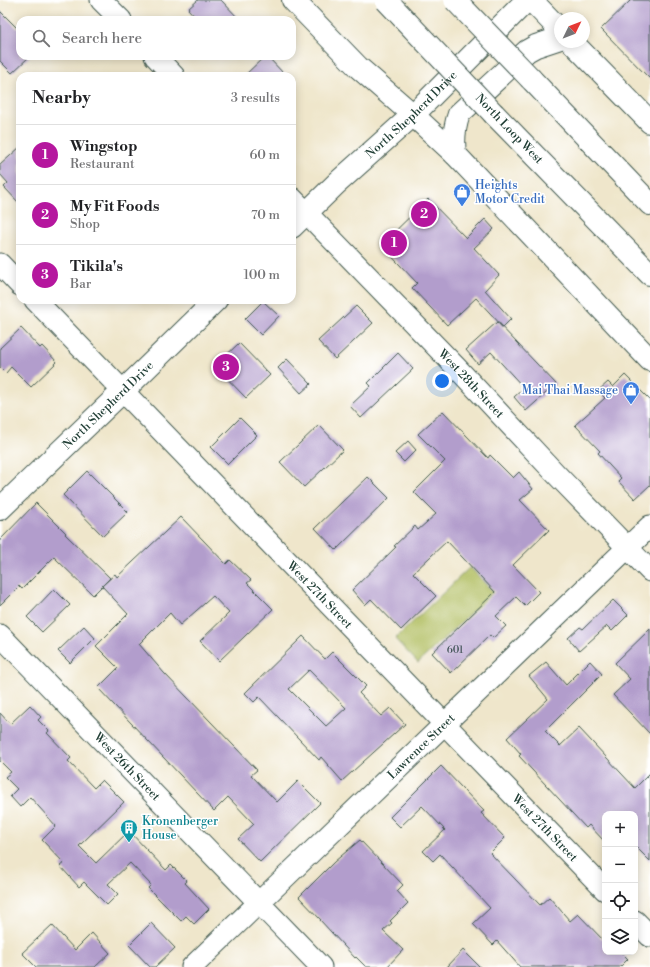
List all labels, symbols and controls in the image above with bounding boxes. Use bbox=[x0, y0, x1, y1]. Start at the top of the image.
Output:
north arrow bbox=[554, 12, 590, 48]
search box bbox=[16, 16, 296, 60]
icon: search bbox=[30, 27, 52, 49]
text: Search here bbox=[62, 29, 142, 48]
street label: North Shepherd Drive bbox=[362, 68, 460, 161]
text: Nearby bbox=[32, 87, 91, 109]
text: 3 results bbox=[231, 90, 280, 106]
street label: North Loop West bbox=[472, 91, 547, 168]
text: Wingstop bbox=[70, 137, 138, 156]
text: 1 bbox=[42, 147, 48, 163]
text: 60 m bbox=[249, 147, 280, 163]
text: Restaurant bbox=[70, 156, 135, 172]
place label: Heights Motor Credit bbox=[475, 178, 546, 207]
shop icon: Heights Motor Credit bbox=[452, 182, 472, 207]
text: My Fit Foods bbox=[70, 197, 159, 216]
pin: 2 bbox=[411, 199, 437, 229]
text: 2 bbox=[41, 207, 49, 223]
text: 70 m bbox=[251, 207, 280, 223]
text: Shop bbox=[70, 216, 100, 232]
pin: 1 bbox=[381, 228, 407, 258]
text: Tikila's bbox=[70, 257, 123, 276]
text: 3 bbox=[41, 267, 49, 283]
text: 100 m bbox=[244, 267, 280, 283]
text: Bar bbox=[70, 276, 91, 292]
street label: West 28th Street bbox=[435, 345, 508, 422]
pin: 3 bbox=[213, 352, 239, 382]
street label: North Shepherd Drive bbox=[60, 358, 157, 452]
your location bbox=[432, 371, 452, 391]
shop icon: Mai Thai Massage bbox=[621, 380, 641, 405]
place label: Mai Thai Massage bbox=[522, 383, 618, 398]
street label: West 27th Street bbox=[283, 557, 356, 632]
house number: 601 bbox=[447, 644, 464, 656]
street label: Lawrence Street bbox=[384, 710, 458, 782]
street label: West 26th Street bbox=[90, 729, 164, 804]
street label: West 27th Street bbox=[508, 790, 581, 865]
map controls bbox=[602, 811, 638, 955]
button: + bbox=[602, 811, 638, 847]
place label: Kronenberger House bbox=[142, 814, 218, 843]
building icon: Kronenberger House bbox=[119, 818, 139, 843]
button: − bbox=[602, 847, 638, 883]
button: locate bbox=[602, 883, 638, 919]
button: layers bbox=[602, 919, 638, 955]

